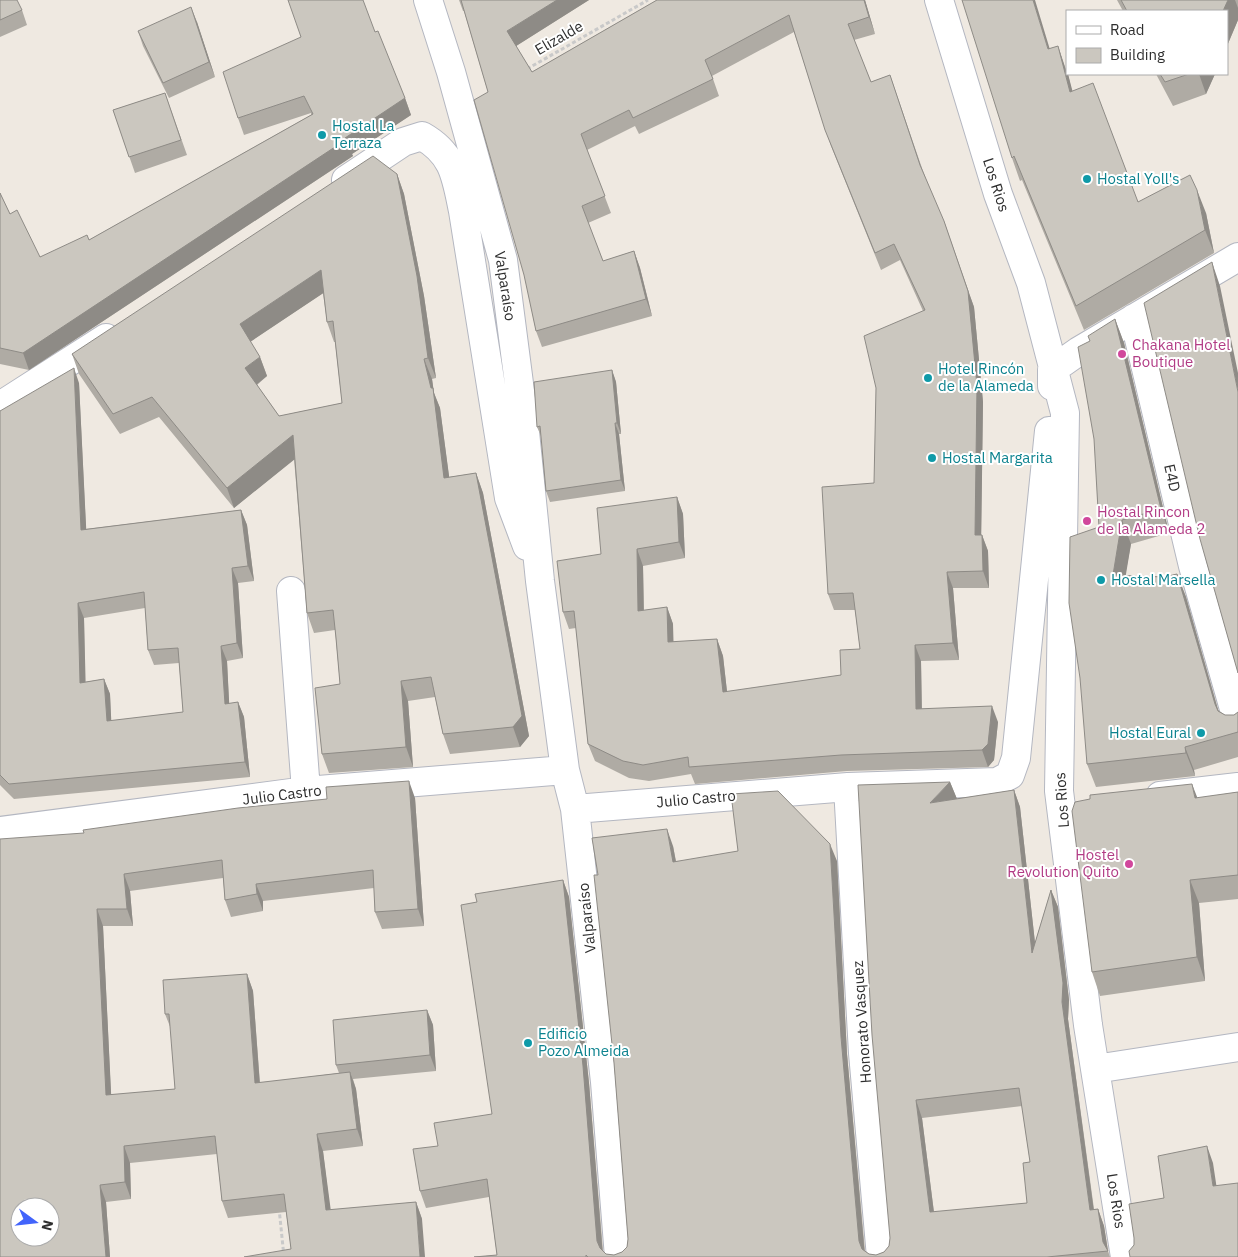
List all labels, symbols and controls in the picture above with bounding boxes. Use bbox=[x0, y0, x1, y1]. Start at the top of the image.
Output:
legend bbox=[1066, 10, 1228, 75]
street label: Elizalde bbox=[531, 16, 586, 59]
text: Road bbox=[1110, 20, 1145, 39]
text: Building bbox=[1110, 45, 1165, 64]
place label: Hostal La Terraza bbox=[332, 116, 395, 152]
marker: Hostal La Terraza bbox=[316, 129, 328, 141]
street label: Los Rios bbox=[979, 155, 1014, 214]
place label: Hostal Yoll's bbox=[1097, 169, 1180, 188]
marker: Hostal Yoll's bbox=[1081, 173, 1093, 185]
street label: Valparaíso bbox=[491, 250, 520, 322]
place label: Chakana Hotel Boutique bbox=[1132, 335, 1230, 371]
marker: Chakana Hotel Boutique bbox=[1116, 348, 1128, 360]
place label: Hotel Rincón de la Alameda bbox=[938, 359, 1034, 395]
marker: Hotel Rincón de la Alameda bbox=[922, 372, 934, 384]
place label: Hostal Margarita bbox=[942, 448, 1053, 467]
marker: Hostal Margarita bbox=[926, 452, 938, 464]
street label: E4D bbox=[1160, 462, 1185, 494]
place label: Hostal Rincon de la Alameda 2 bbox=[1097, 502, 1205, 538]
marker: Hostal Rincon de la Alameda 2 bbox=[1081, 515, 1093, 527]
place label: Hostal Marsella bbox=[1111, 570, 1215, 589]
marker: Hostal Marsella bbox=[1095, 574, 1107, 586]
place label: Hostal Eural bbox=[1109, 723, 1191, 742]
marker: Hostal Eural bbox=[1195, 727, 1207, 739]
street label: Los Rios bbox=[1050, 772, 1073, 828]
street label: Julio Castro bbox=[241, 780, 323, 809]
street label: Julio Castro bbox=[655, 786, 736, 811]
place label: Hostel Revolution Quito bbox=[1007, 845, 1119, 881]
marker: Hostel Revolution Quito bbox=[1123, 858, 1135, 870]
street label: Valparaíso bbox=[573, 882, 600, 954]
street label: Honorato Vasquez bbox=[848, 960, 875, 1084]
place label: Edificio Pozo Almeida bbox=[538, 1024, 629, 1060]
marker: Edificio Pozo Almeida bbox=[522, 1037, 534, 1049]
street label: Los Rios bbox=[1103, 1172, 1130, 1230]
north arrow bbox=[10, 1197, 60, 1247]
text: N bbox=[38, 1218, 58, 1233]

